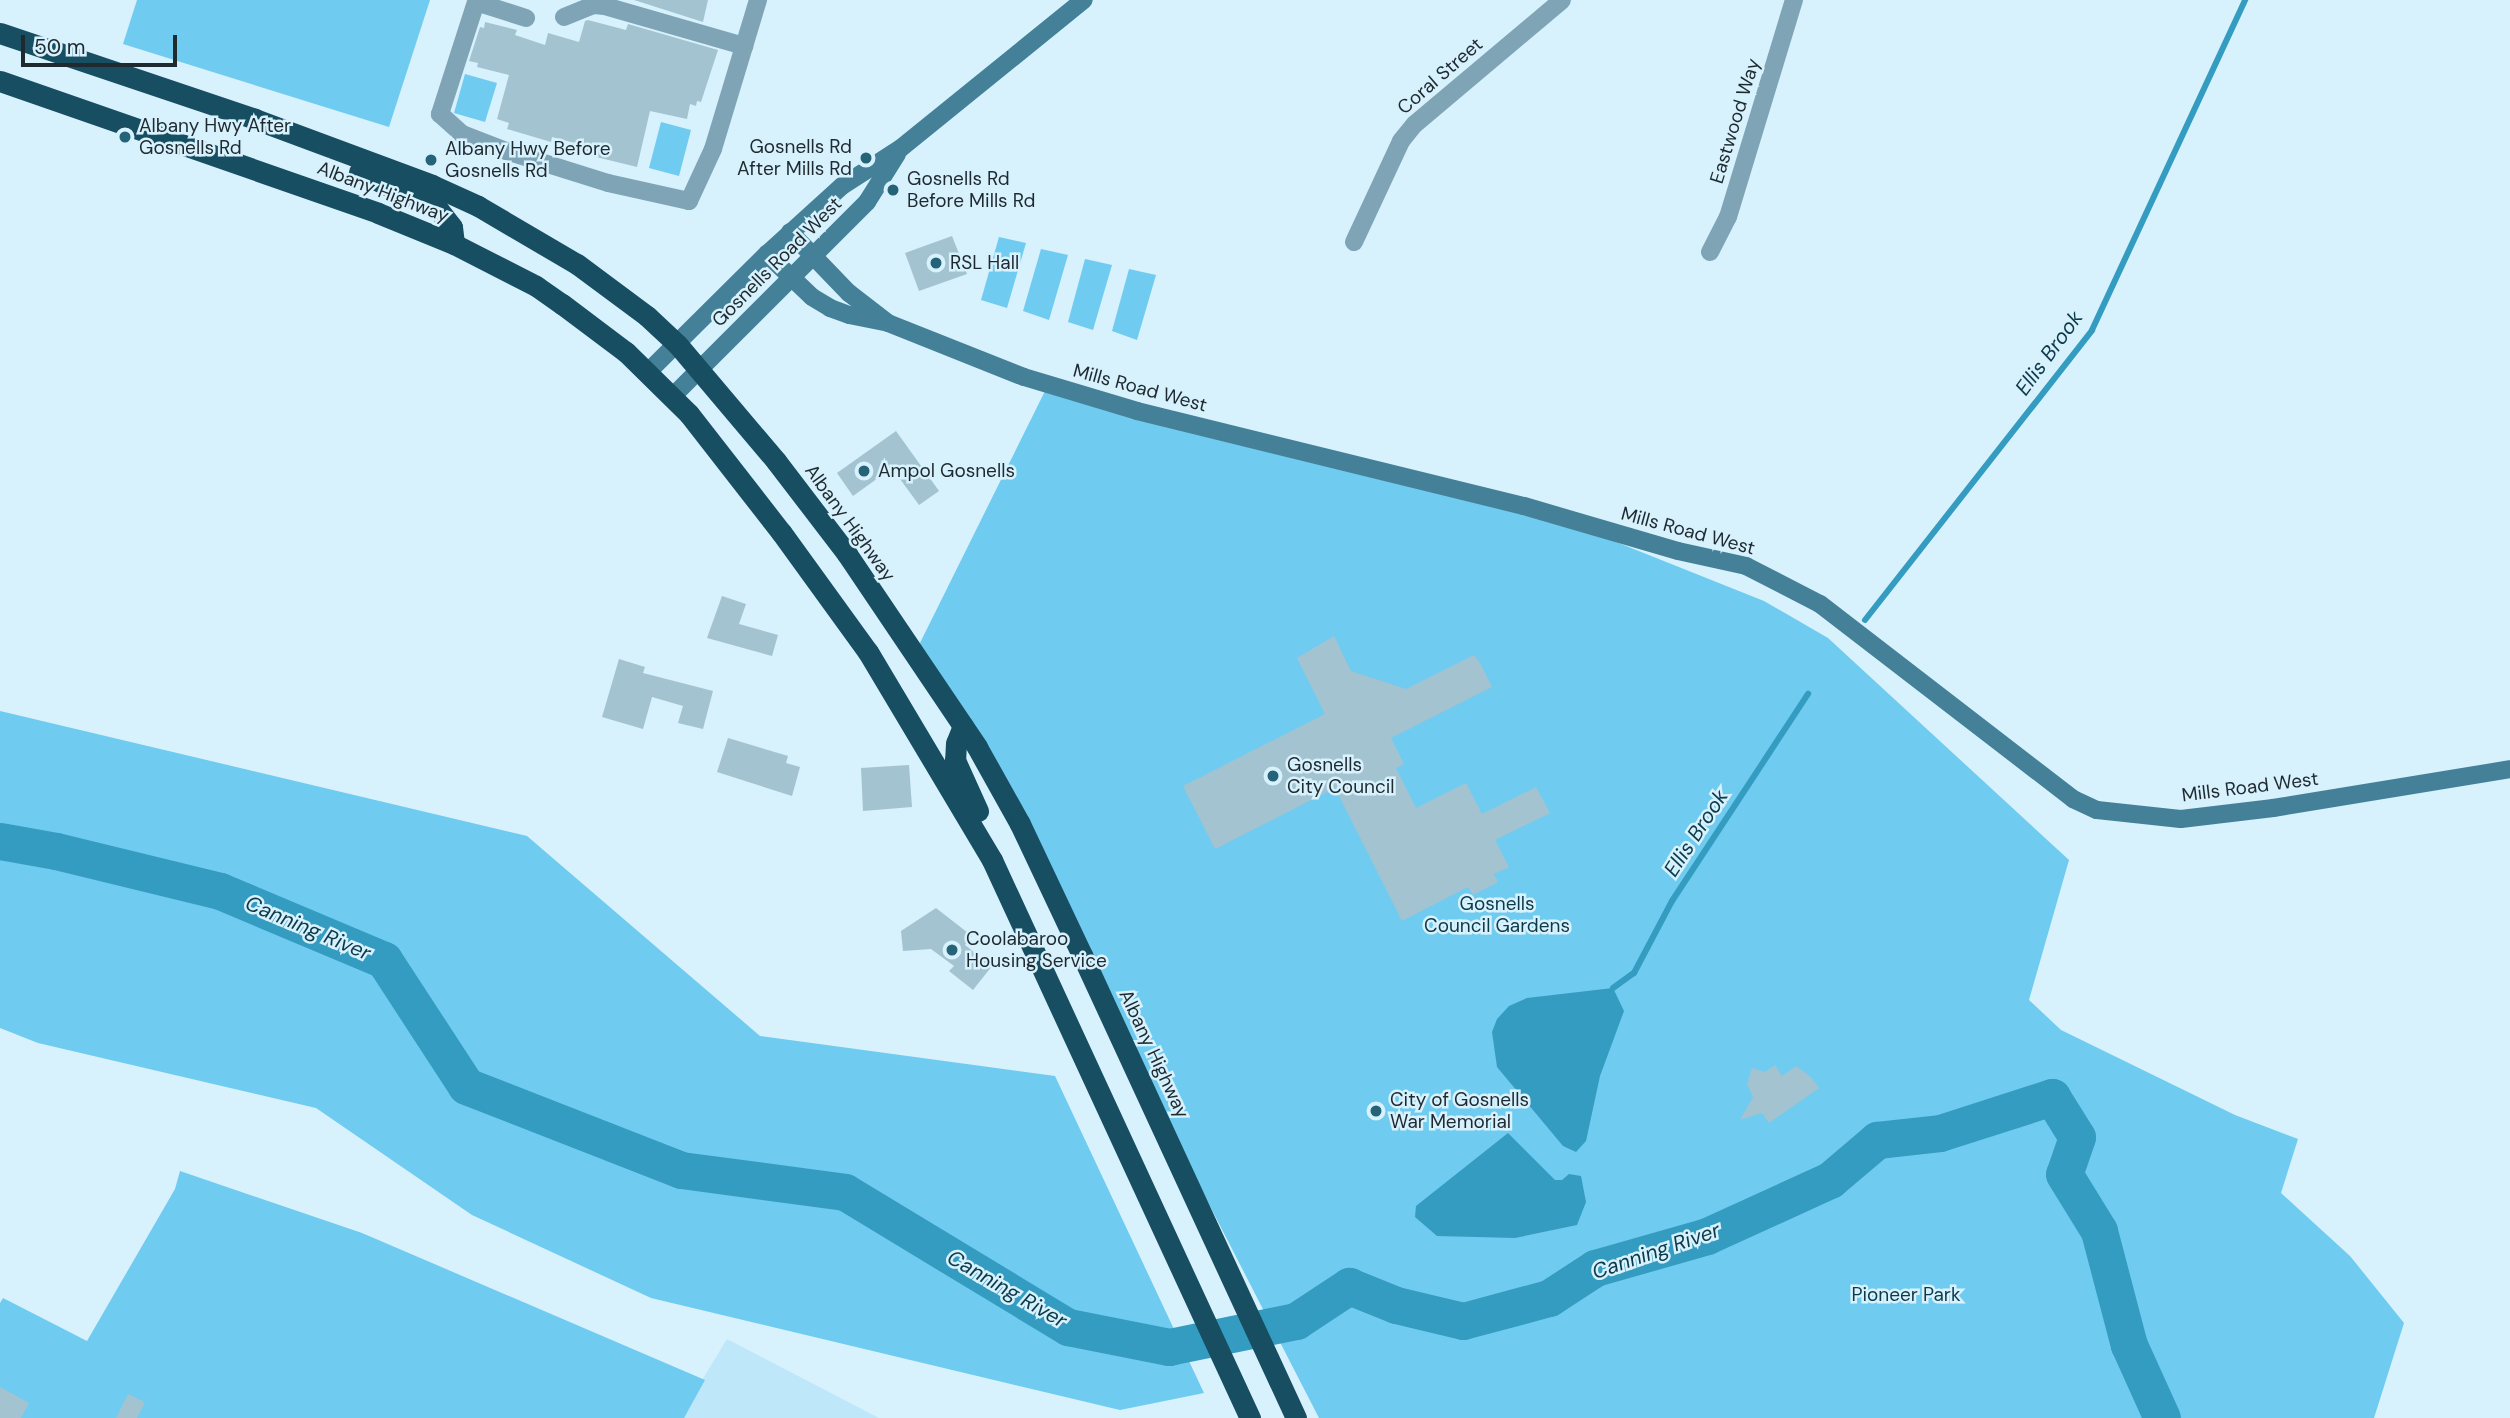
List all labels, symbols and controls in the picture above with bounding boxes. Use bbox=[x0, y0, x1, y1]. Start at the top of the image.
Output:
scale bar bbox=[24, 21, 180, 65]
text: 50 m bbox=[34, 33, 85, 61]
street label: Coral Street bbox=[1393, 33, 1487, 119]
street label: Eastwood Way bbox=[1705, 56, 1765, 186]
place label: Albany Hwy After Gosnells Rd bbox=[139, 115, 291, 159]
marker: Albany Hwy After Gosnells Rd bbox=[117, 129, 133, 145]
place label: Gosnells Rd After Mills Rd bbox=[737, 136, 852, 180]
place label: Albany Hwy Before Gosnells Rd bbox=[445, 138, 610, 182]
marker: Gosnells Rd After Mills Rd bbox=[858, 150, 874, 166]
marker: Albany Hwy Before Gosnells Rd bbox=[423, 152, 439, 168]
street label: Albany Highway bbox=[314, 156, 452, 228]
place label: Gosnells Rd Before Mills Rd bbox=[907, 168, 1035, 212]
marker: Gosnells Rd Before Mills Rd bbox=[885, 182, 901, 198]
street label: Gosnells Road West bbox=[707, 192, 847, 332]
place label: RSL Hall bbox=[950, 252, 1019, 274]
marker: RSL Hall bbox=[928, 255, 944, 271]
water label: Ellis Brook bbox=[2010, 306, 2088, 400]
street label: Mills Road West bbox=[1071, 359, 1209, 417]
street label: Albany Highway bbox=[800, 460, 900, 586]
place label: Ampol Gosnells bbox=[878, 460, 1015, 482]
marker: Ampol Gosnells bbox=[856, 463, 872, 479]
street label: Mills Road West bbox=[1619, 502, 1757, 560]
place label: Gosnells City Council bbox=[1287, 754, 1395, 798]
street label: Mills Road West bbox=[2180, 767, 2320, 807]
marker: Gosnells City Council bbox=[1265, 768, 1281, 784]
water label: Ellis Brook bbox=[1659, 785, 1733, 881]
water label: Canning River bbox=[242, 890, 374, 966]
park label: Gosnells Council Gardens bbox=[1424, 893, 1570, 937]
place label: Coolabaroo Housing Service bbox=[966, 928, 1107, 972]
marker: Coolabaroo Housing Service bbox=[944, 942, 960, 958]
street label: Albany Highway bbox=[1114, 986, 1194, 1122]
place label: City of Gosnells War Memorial bbox=[1390, 1089, 1529, 1133]
marker: City of Gosnells War Memorial bbox=[1368, 1103, 1384, 1119]
water label: Canning River bbox=[1589, 1217, 1723, 1285]
water label: Canning River bbox=[943, 1245, 1071, 1333]
park label: Pioneer Park bbox=[1852, 1284, 1960, 1306]

